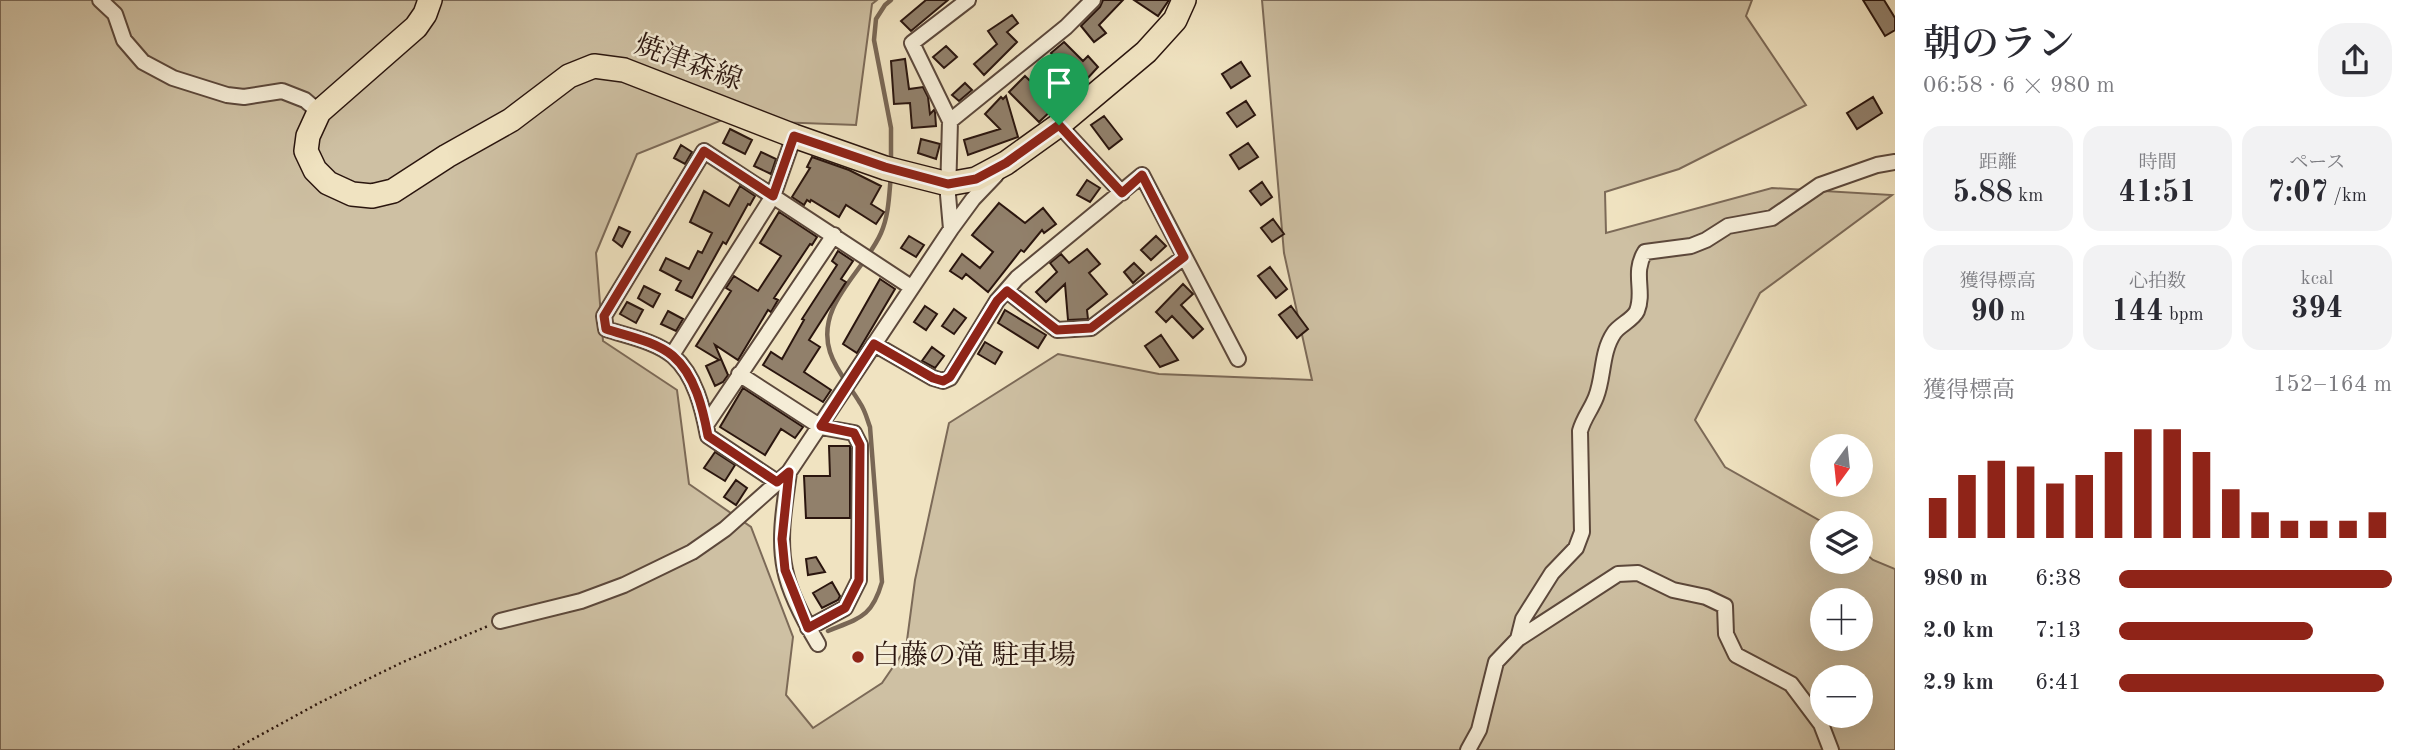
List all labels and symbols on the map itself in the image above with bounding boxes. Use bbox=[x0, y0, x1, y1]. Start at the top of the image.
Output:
street label: 焼津森線 bbox=[631, 29, 746, 96]
pin bbox=[1029, 53, 1089, 125]
north arrow bbox=[1810, 434, 1872, 497]
place label: 白藤の滝 駐車場 bbox=[872, 640, 1076, 671]
marker: 白藤の滝 駐車場 bbox=[850, 649, 866, 665]

